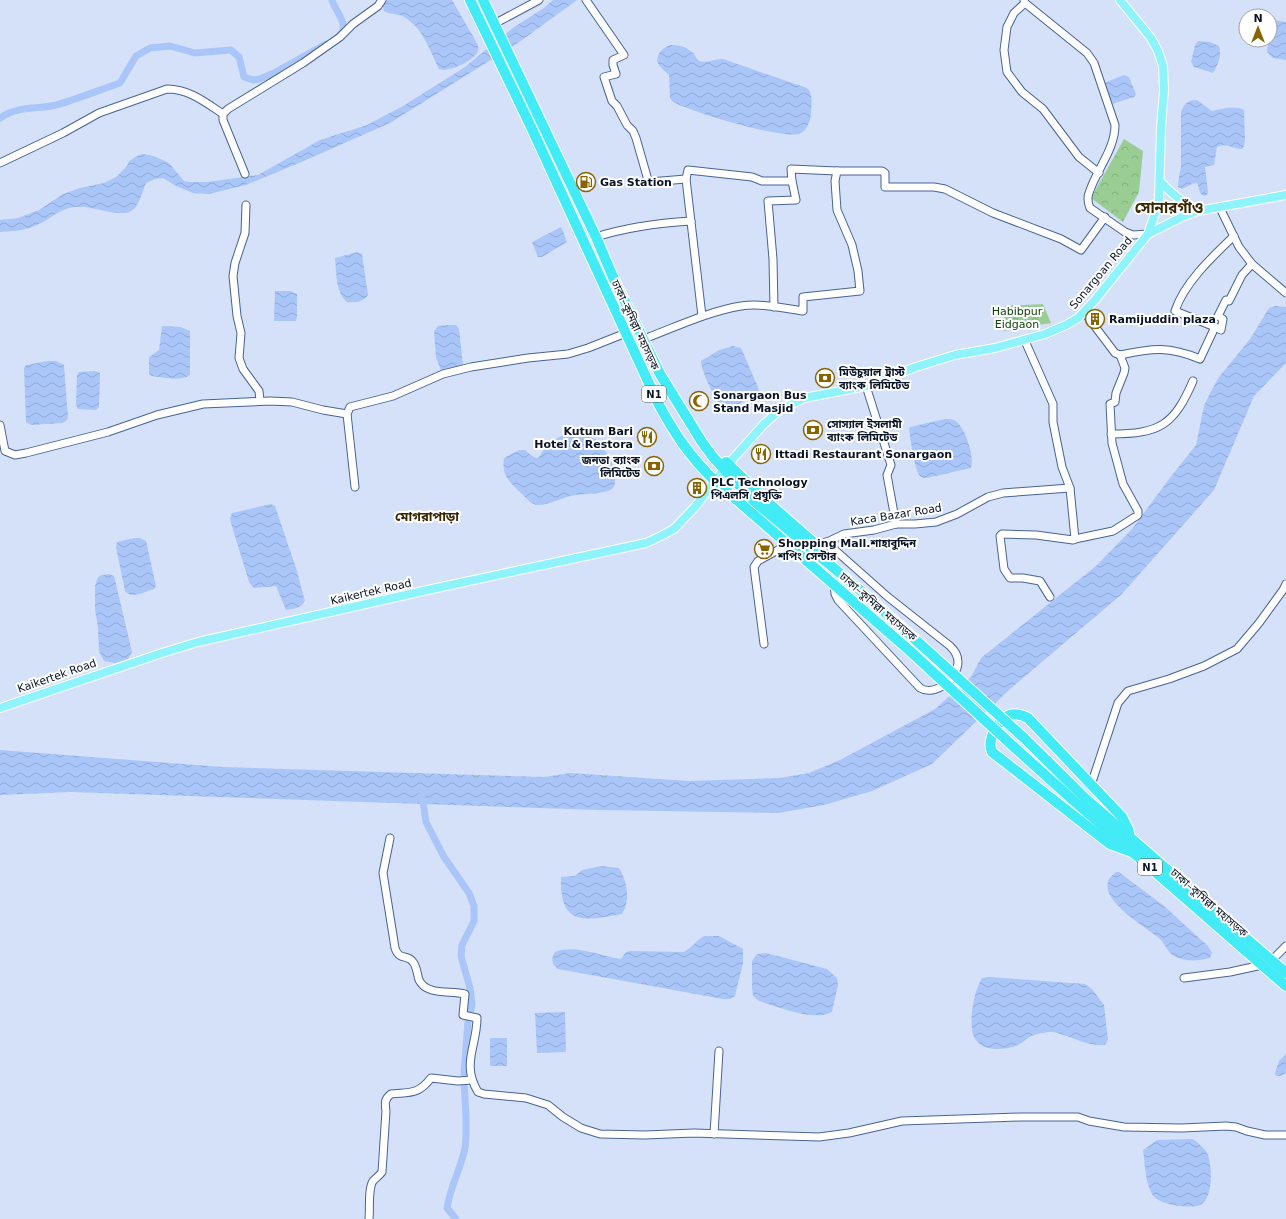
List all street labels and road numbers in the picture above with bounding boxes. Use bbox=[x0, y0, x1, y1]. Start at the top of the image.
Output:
street label: Sonargoan Road bbox=[1067, 234, 1135, 312]
street label: ঢাকা–কুমিল্লা মহাসড়ক bbox=[608, 277, 662, 372]
road number: N1 bbox=[642, 386, 666, 402]
street label: Kaca Bazar Road bbox=[849, 501, 943, 529]
street label: ঢাকা–কুমিল্লা মহাসড়ক bbox=[836, 569, 919, 644]
street label: Kaikertek Road bbox=[329, 576, 413, 608]
street label: Kaikertek Road bbox=[16, 656, 98, 696]
road number: N1 bbox=[1138, 859, 1162, 875]
street label: ঢাকা–কুমিল্লা মহাসড়ক bbox=[1167, 865, 1250, 940]

